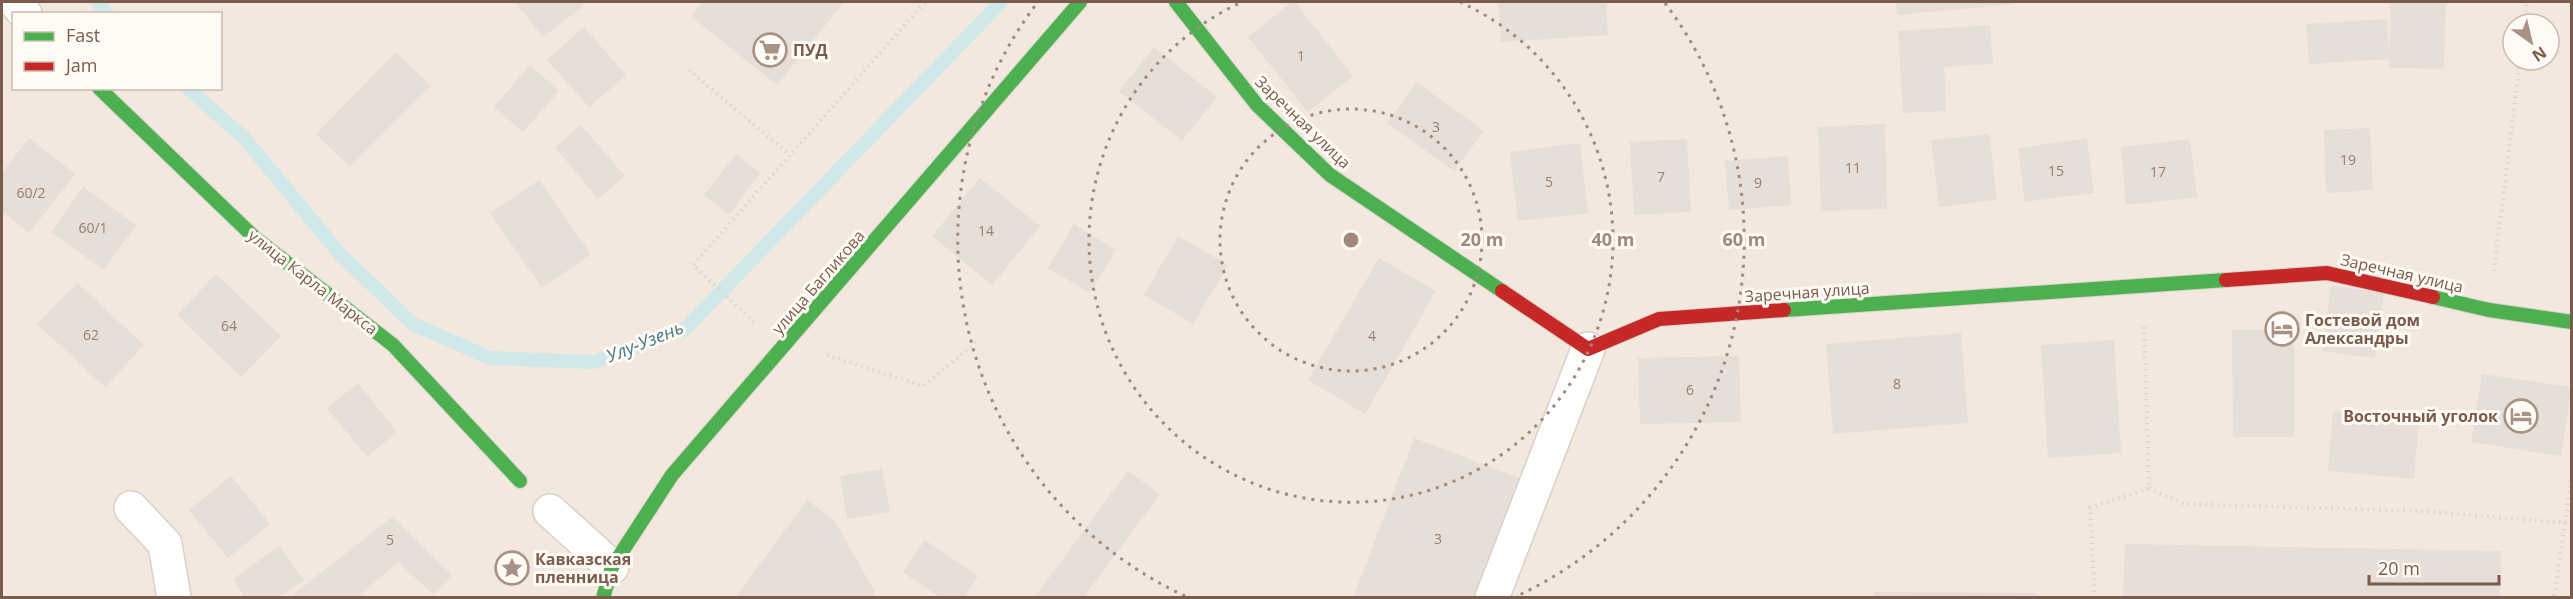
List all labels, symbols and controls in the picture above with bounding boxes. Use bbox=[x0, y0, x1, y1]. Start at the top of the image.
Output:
legend bbox=[12, 12, 222, 90]
north arrow bbox=[2501, 12, 2561, 72]
text: Fast bbox=[66, 23, 100, 47]
supermarket icon: ПУД bbox=[752, 32, 788, 68]
place label: ПУД bbox=[793, 39, 828, 61]
text: N bbox=[2528, 42, 2551, 67]
house number: 1 bbox=[1297, 46, 1305, 65]
text: Jam bbox=[64, 53, 98, 77]
street label: Заречная улица bbox=[1250, 71, 1356, 173]
house number: 3 bbox=[1432, 117, 1440, 136]
house number: 19 bbox=[2340, 150, 2356, 169]
house number: 11 bbox=[1845, 158, 1861, 177]
house number: 15 bbox=[2048, 161, 2064, 180]
house number: 17 bbox=[2150, 162, 2166, 181]
house number: 7 bbox=[1657, 167, 1665, 186]
house number: 5 bbox=[1545, 172, 1553, 191]
house number: 9 bbox=[1754, 173, 1762, 192]
house number: 60/2 bbox=[16, 183, 46, 202]
house number: 60/1 bbox=[78, 218, 108, 237]
house number: 14 bbox=[978, 221, 994, 240]
street label: улица Карла Маркса bbox=[244, 224, 382, 340]
street label: улица Багликова bbox=[767, 225, 869, 339]
text: 20 m bbox=[1461, 227, 1503, 251]
text: 40 m bbox=[1592, 227, 1634, 251]
text: 60 m bbox=[1723, 227, 1765, 251]
centre of rings bbox=[1341, 230, 1361, 250]
street label: Заречная улица bbox=[2339, 248, 2465, 298]
street label: Заречная улица bbox=[1744, 277, 1870, 307]
place label: Гостевой дом Александры bbox=[2305, 309, 2420, 349]
hotel icon: Гостевой дом Александры bbox=[2264, 311, 2300, 347]
water label: Улу-Узень bbox=[602, 315, 687, 368]
house number: 64 bbox=[221, 316, 237, 335]
house number: 62 bbox=[83, 325, 99, 344]
house number: 4 bbox=[1368, 326, 1376, 345]
house number: 8 bbox=[1893, 374, 1901, 393]
house number: 6 bbox=[1686, 380, 1694, 399]
hotel icon: Восточный уголок bbox=[2503, 398, 2539, 434]
place label: Восточный уголок bbox=[2343, 405, 2498, 427]
house number: 3 bbox=[1434, 529, 1442, 548]
house number: 5 bbox=[386, 530, 394, 549]
place label: Кавказская пленница bbox=[535, 548, 631, 588]
scale bar bbox=[2369, 548, 2500, 586]
place icon: Кавказская пленница bbox=[494, 550, 530, 586]
text: 20 m bbox=[2378, 556, 2420, 580]

